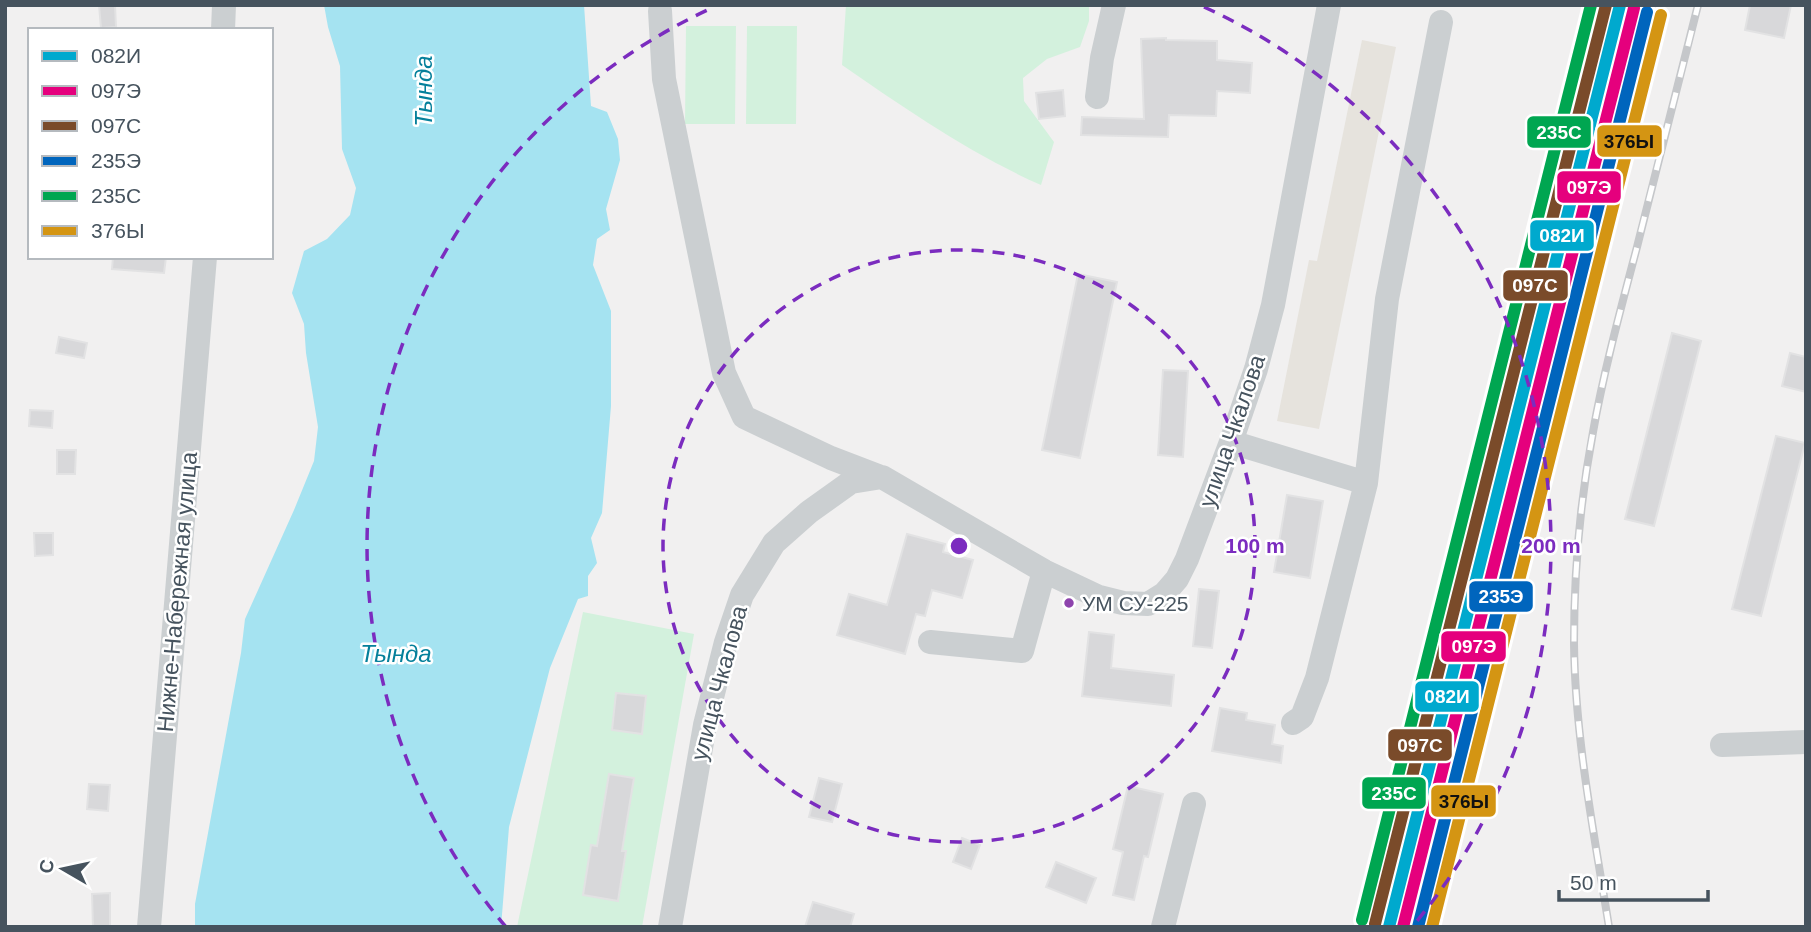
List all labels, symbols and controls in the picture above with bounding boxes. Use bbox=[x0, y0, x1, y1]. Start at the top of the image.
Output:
legend bbox=[28, 28, 273, 259]
text: 082И bbox=[91, 44, 141, 67]
water label: Тында bbox=[410, 55, 437, 127]
text: 097Э bbox=[91, 79, 141, 102]
text: 097С bbox=[91, 114, 141, 137]
line badge: 235С bbox=[1526, 115, 1592, 149]
text: 235С bbox=[1536, 122, 1582, 143]
line badge: 376Ы bbox=[1596, 124, 1663, 158]
text: 376Ы bbox=[1604, 131, 1654, 152]
text: 235Э bbox=[91, 149, 141, 172]
line badge: 097Э bbox=[1556, 170, 1622, 204]
text: 097Э bbox=[1566, 177, 1612, 198]
text: 235С bbox=[91, 184, 141, 207]
text: 376Ы bbox=[91, 219, 145, 242]
line badge: 082И bbox=[1529, 219, 1595, 252]
text: 082И bbox=[1539, 225, 1585, 246]
line badge: 097С bbox=[1502, 269, 1569, 302]
text: 097С bbox=[1512, 275, 1558, 296]
street label: улица Чкалова bbox=[1194, 351, 1270, 511]
street label: Нижне-Набережная улица bbox=[152, 451, 202, 733]
centre of rings bbox=[947, 534, 971, 558]
text: 100 m bbox=[1225, 534, 1285, 557]
text: 200 m bbox=[1521, 534, 1581, 557]
line badge: 235Э bbox=[1468, 580, 1534, 613]
text: 235Э bbox=[1478, 586, 1524, 607]
place label: УМ СУ-225 bbox=[1082, 592, 1189, 615]
marker: УМ СУ-225 bbox=[1062, 596, 1076, 610]
street label: улица Чкалова bbox=[686, 602, 752, 763]
line badge: 097Э bbox=[1440, 630, 1507, 663]
text: 097Э bbox=[1451, 636, 1497, 657]
water label: Тында bbox=[360, 640, 432, 667]
line badge: 082И bbox=[1414, 680, 1480, 713]
text: 082И bbox=[1424, 686, 1470, 707]
line badge: 097С bbox=[1387, 728, 1453, 762]
text: 097С bbox=[1397, 735, 1443, 756]
line badge: 235С bbox=[1361, 776, 1427, 810]
text: 235С bbox=[1371, 783, 1417, 804]
line badge: 376Ы bbox=[1430, 784, 1497, 818]
text: 376Ы bbox=[1439, 791, 1489, 812]
north arrow bbox=[28, 834, 98, 904]
text: С bbox=[35, 858, 58, 875]
scale bar bbox=[1559, 858, 1708, 902]
text: 50 m bbox=[1570, 871, 1617, 894]

